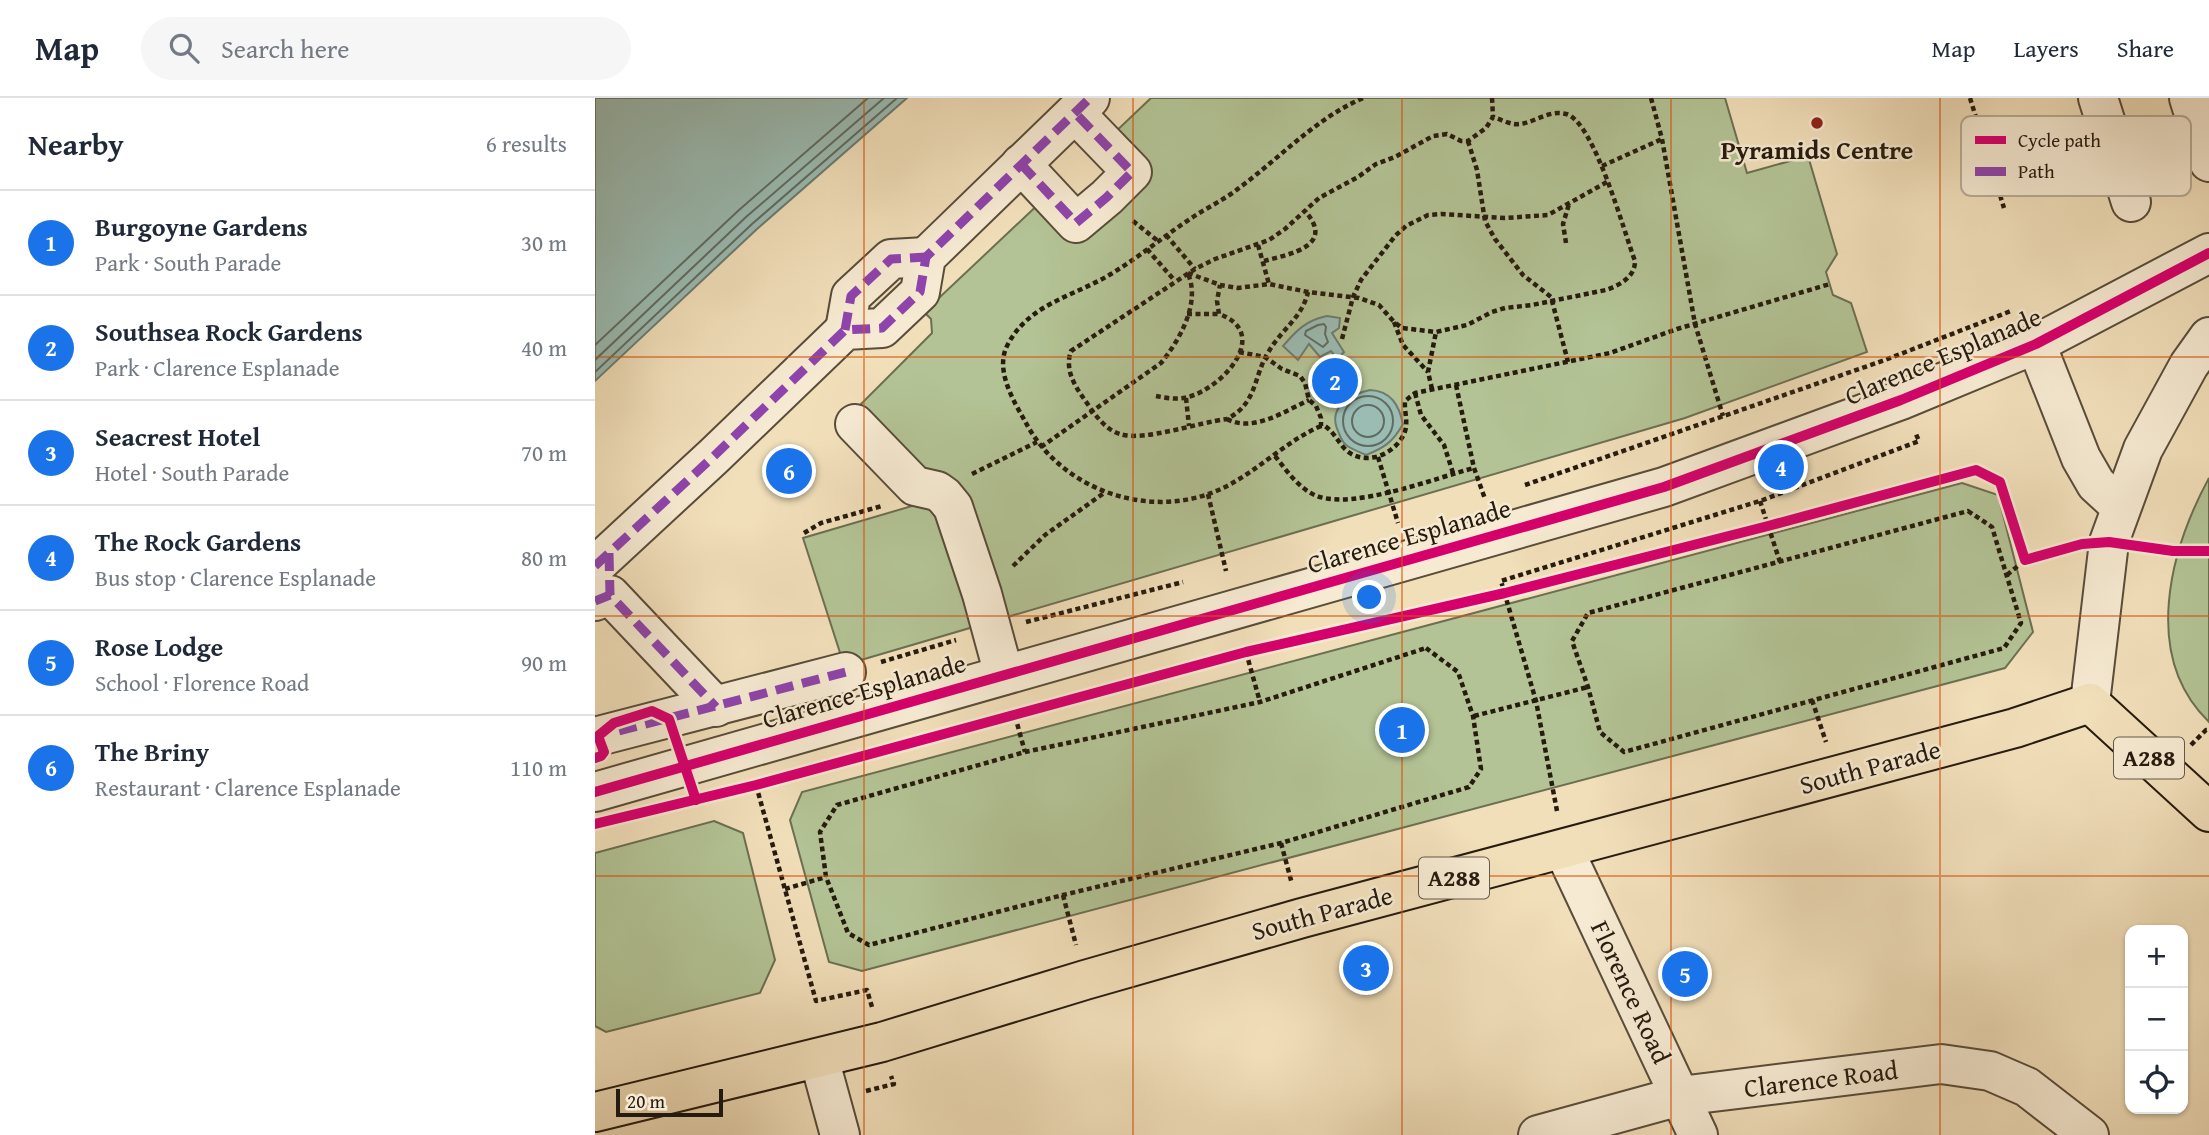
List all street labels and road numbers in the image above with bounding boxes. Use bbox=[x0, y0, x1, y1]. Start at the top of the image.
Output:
street label: Clarence Esplanade bbox=[1838, 296, 2047, 415]
street label: Clarence Esplanade bbox=[1302, 488, 1515, 583]
street label: Clarence Esplanade bbox=[757, 643, 970, 738]
street label: South Parade bbox=[1795, 729, 1945, 804]
road number: A288 bbox=[2114, 738, 2184, 778]
road number: A288 bbox=[1419, 858, 1489, 898]
street label: South Parade bbox=[1247, 875, 1397, 950]
street label: Florence Road bbox=[1581, 914, 1682, 1070]
street label: Clarence Road bbox=[1742, 1050, 1900, 1107]

